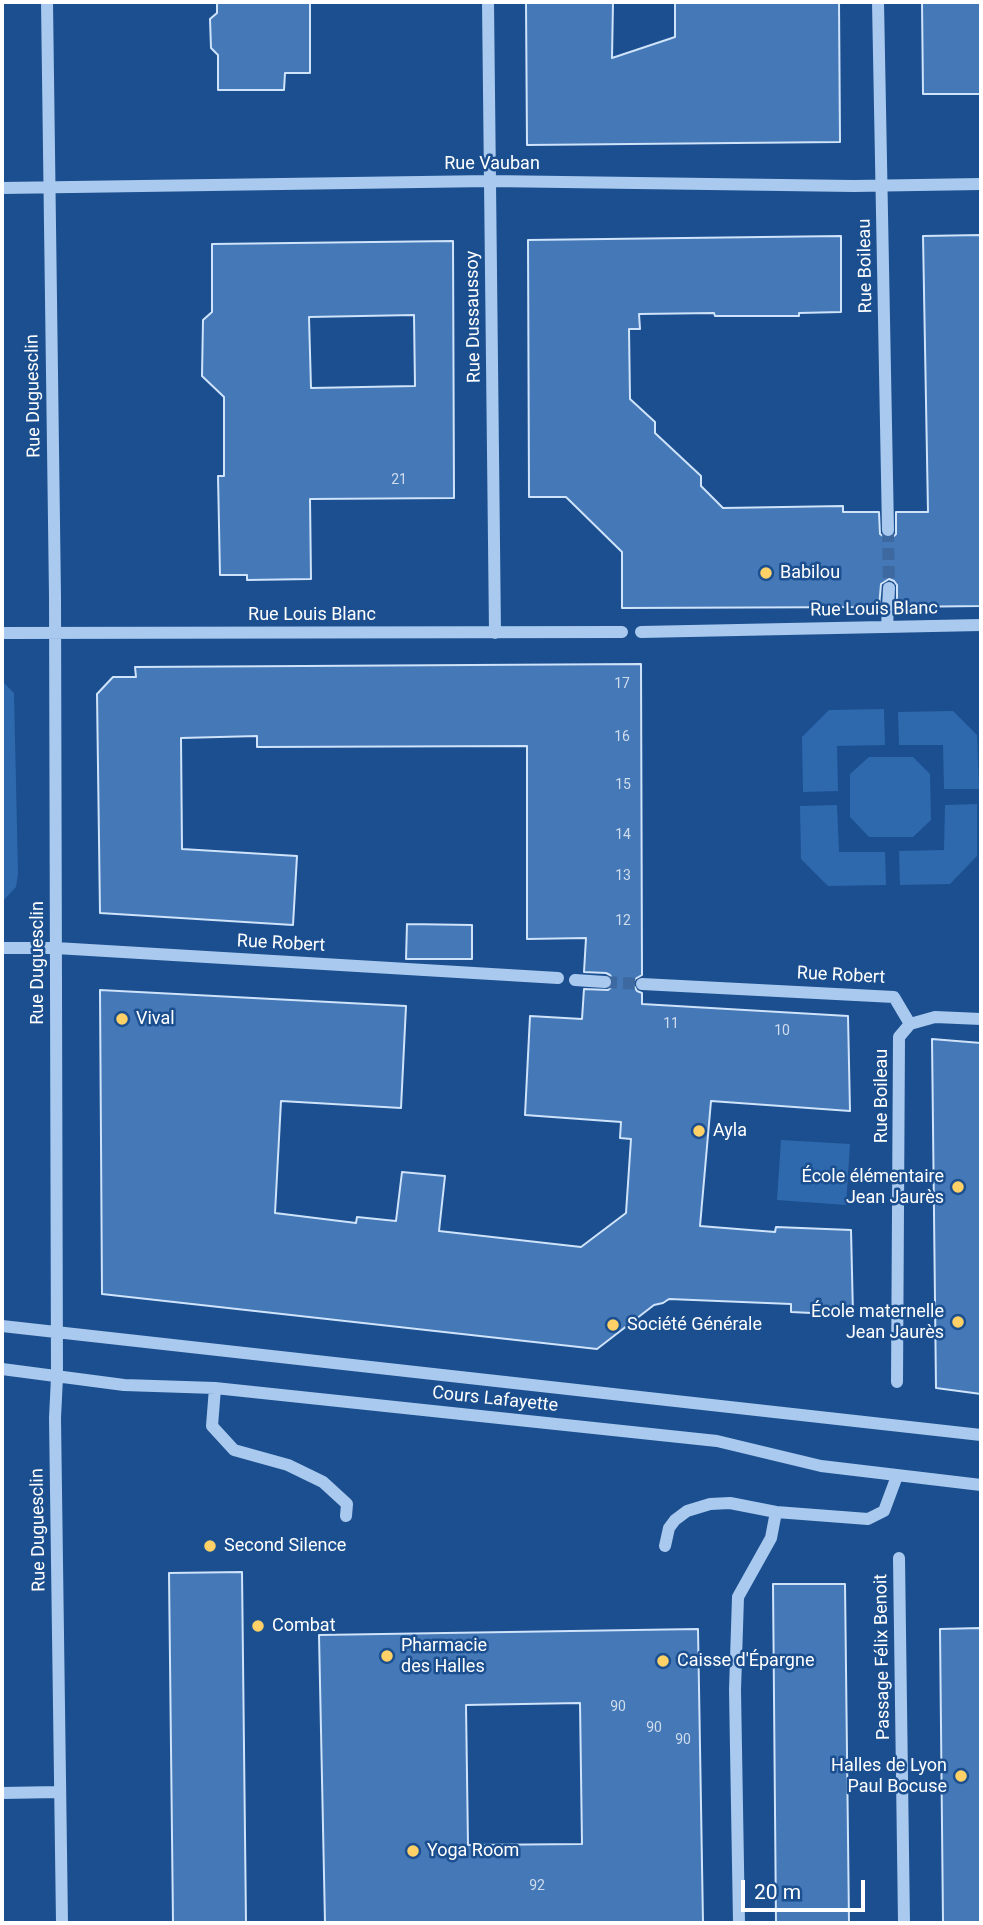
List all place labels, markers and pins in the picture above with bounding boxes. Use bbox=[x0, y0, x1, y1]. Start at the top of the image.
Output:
place label: Babilou bbox=[780, 562, 840, 584]
marker: Babilou bbox=[758, 565, 774, 581]
place label: Vival bbox=[136, 1008, 175, 1030]
marker: Vival bbox=[114, 1011, 130, 1027]
place label: Ayla bbox=[713, 1120, 747, 1142]
marker: Ayla bbox=[691, 1123, 707, 1139]
place label: École élémentaire Jean Jaurès bbox=[802, 1166, 944, 1208]
marker: École élémentaire Jean Jaurès bbox=[950, 1179, 966, 1195]
place label: École maternelle Jean Jaurès bbox=[811, 1301, 944, 1344]
place label: Société Générale bbox=[627, 1314, 762, 1336]
marker: École maternelle Jean Jaurès bbox=[950, 1314, 966, 1330]
marker: Société Générale bbox=[605, 1317, 621, 1333]
place label: Second Silence bbox=[224, 1535, 346, 1557]
marker: Second Silence bbox=[202, 1538, 218, 1554]
place label: Combat bbox=[272, 1615, 336, 1637]
marker: Combat bbox=[250, 1618, 266, 1634]
place label: Pharmacie des Halles bbox=[401, 1635, 487, 1678]
marker: Pharmacie des Halles bbox=[379, 1648, 395, 1664]
place label: Caisse d'Épargne bbox=[677, 1650, 814, 1672]
marker: Caisse d'Épargne bbox=[655, 1653, 671, 1669]
place label: Halles de Lyon Paul Bocuse bbox=[831, 1755, 947, 1798]
marker: Halles de Lyon Paul Bocuse bbox=[953, 1768, 969, 1784]
place label: Yoga Room bbox=[427, 1840, 519, 1862]
marker: Yoga Room bbox=[405, 1843, 421, 1859]

